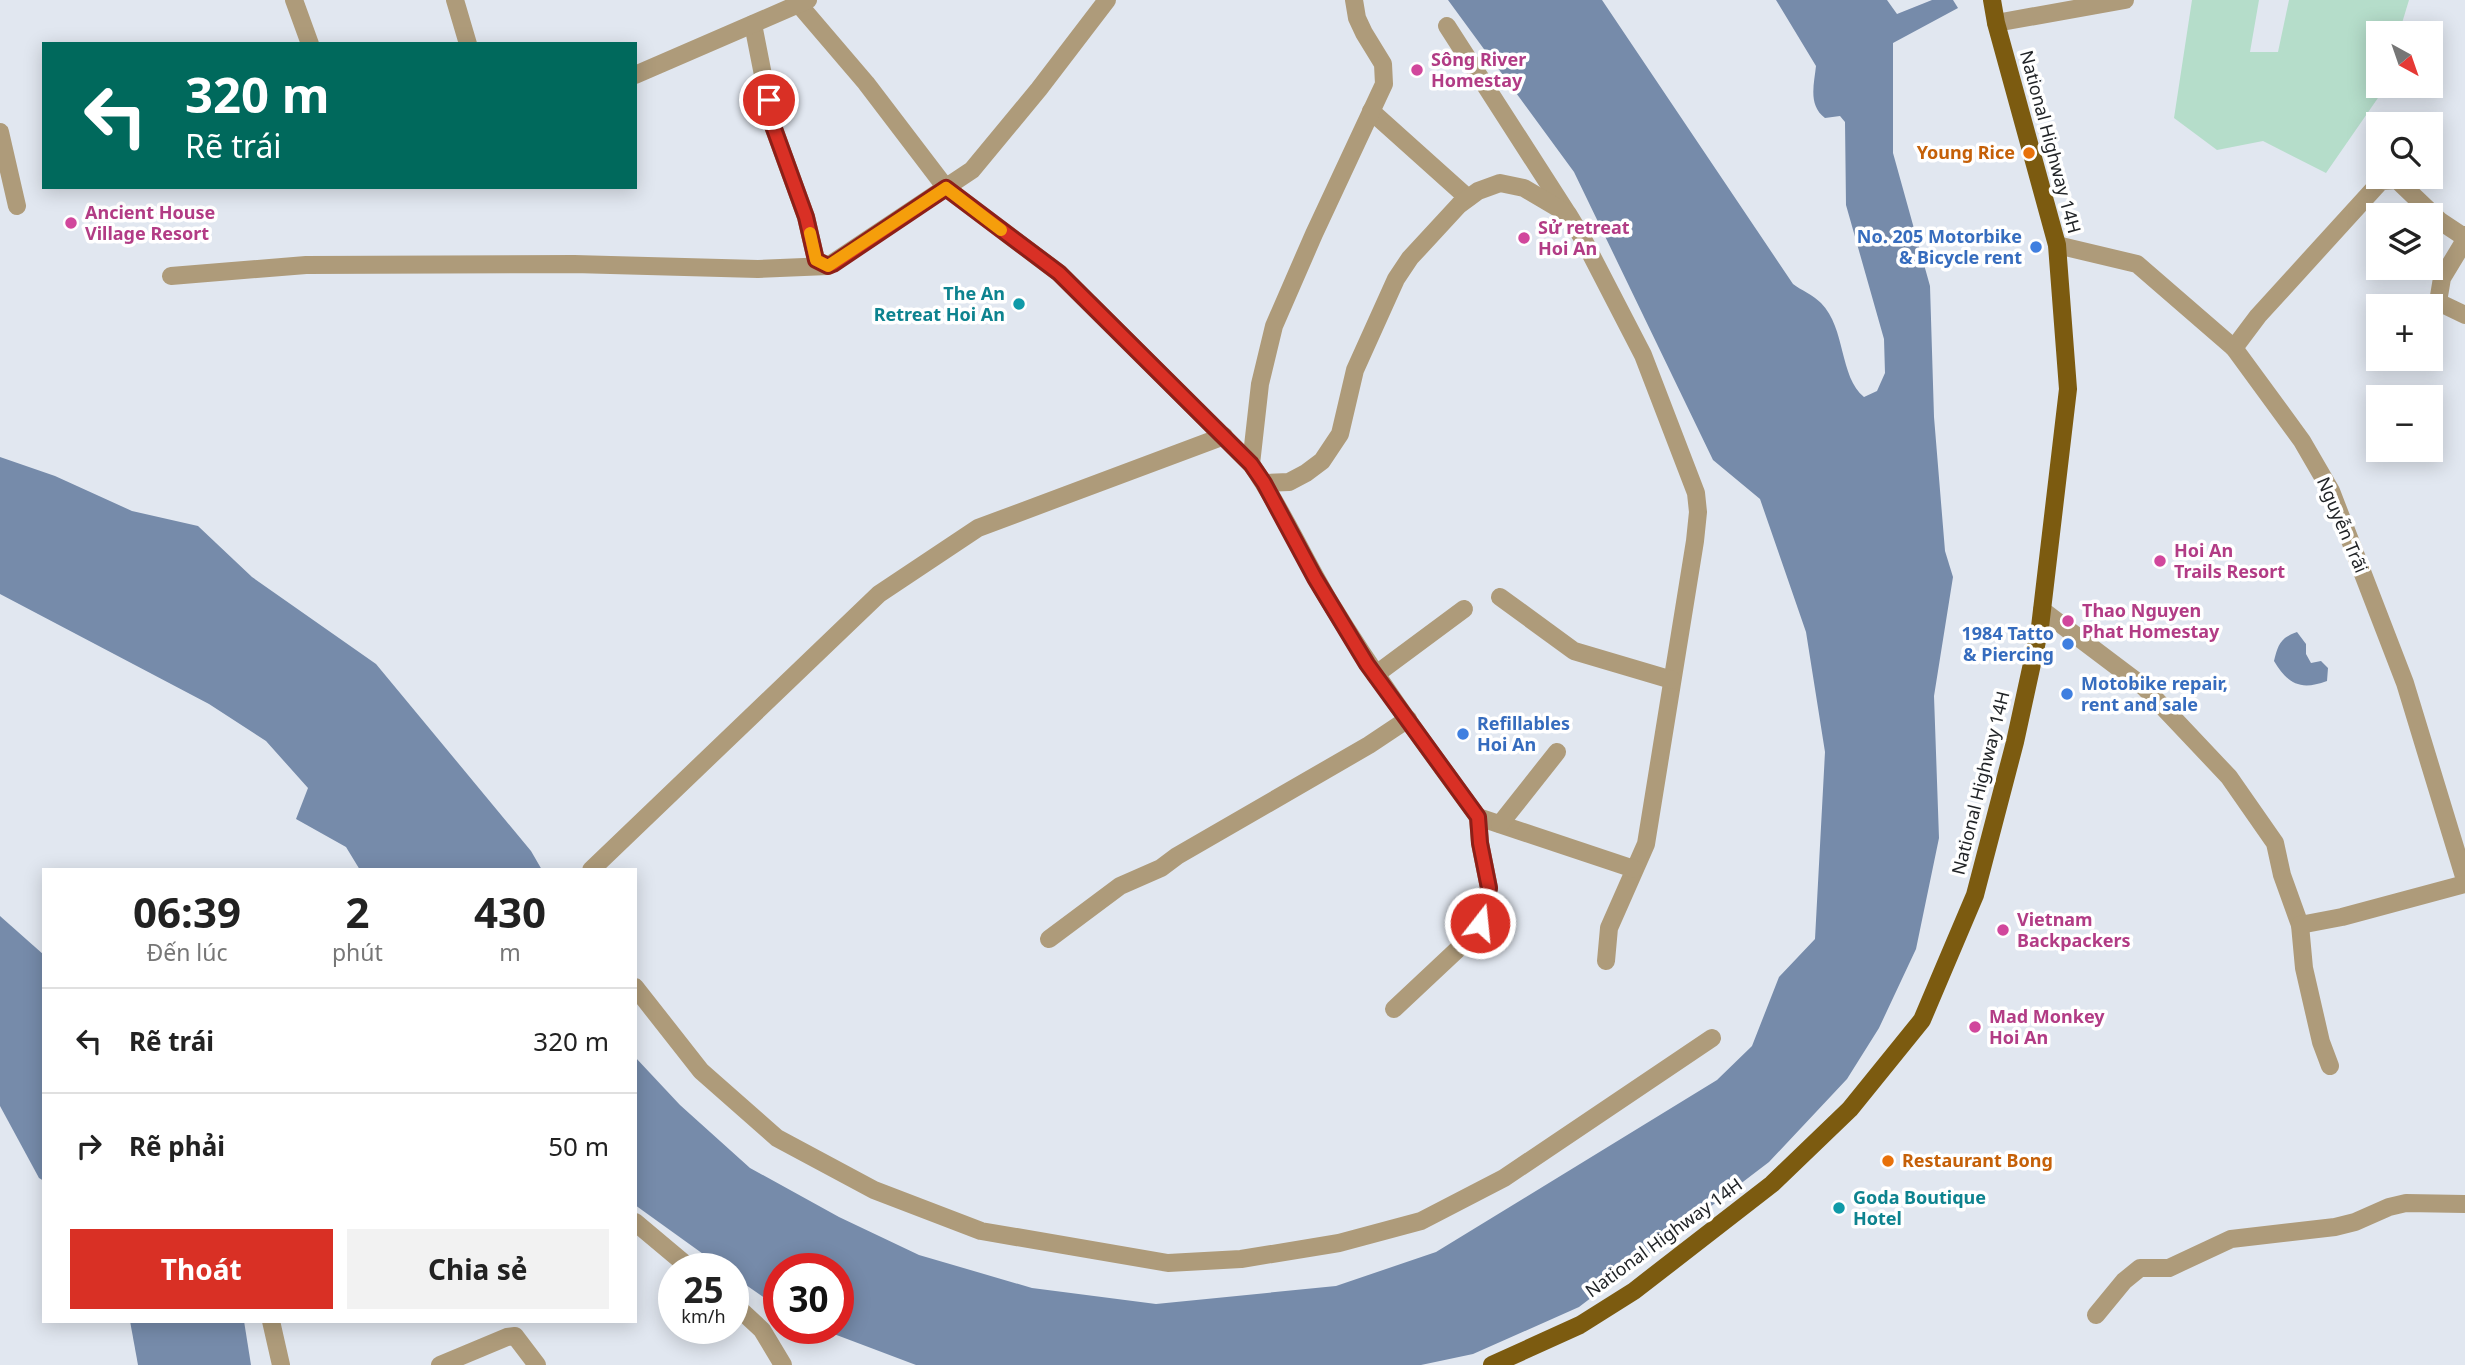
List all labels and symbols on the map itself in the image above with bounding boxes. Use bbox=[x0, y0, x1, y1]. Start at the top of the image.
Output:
north arrow bbox=[2366, 21, 2443, 98]
place label: Sông River Homestay bbox=[1431, 47, 1526, 92]
street label: National Highway 14H bbox=[2015, 48, 2087, 236]
marker: Sông River Homestay bbox=[1409, 62, 1425, 78]
pin bbox=[739, 70, 799, 130]
place label: Young Rice bbox=[1917, 140, 2015, 164]
marker: Young Rice bbox=[2021, 145, 2037, 161]
place label: Ancient House Village Resort bbox=[85, 200, 215, 245]
marker: Ancient House Village Resort bbox=[63, 215, 79, 231]
place label: Sử retreat Hoi An bbox=[1538, 215, 1630, 260]
place label: No. 205 Motorbike & Bicycle rent bbox=[1857, 224, 2022, 269]
marker: Sử retreat Hoi An bbox=[1516, 230, 1532, 246]
marker: No. 205 Motorbike & Bicycle rent bbox=[2028, 239, 2044, 255]
place label: The An Retreat Hoi An bbox=[874, 281, 1005, 326]
marker: The An Retreat Hoi An bbox=[1011, 296, 1027, 312]
street label: Nguyễn Trãi bbox=[2312, 473, 2374, 576]
place label: Hoi An Trails Resort bbox=[2174, 538, 2285, 583]
marker: Hoi An Trails Resort bbox=[2152, 553, 2168, 569]
place label: Thao Nguyen Phat Homestay bbox=[2082, 598, 2220, 643]
marker: Thao Nguyen Phat Homestay bbox=[2060, 613, 2076, 629]
place label: 1984 Tatto & Piercing bbox=[1962, 621, 2054, 666]
marker: 1984 Tatto & Piercing bbox=[2060, 636, 2076, 652]
place label: Motobike repair, rent and sale bbox=[2081, 671, 2228, 716]
marker: Motobike repair, rent and sale bbox=[2059, 686, 2075, 702]
street label: National Highway 14H bbox=[1946, 688, 2014, 877]
place label: Refillables Hoi An bbox=[1477, 711, 1570, 756]
marker: Refillables Hoi An bbox=[1455, 726, 1471, 742]
position arrow bbox=[1443, 886, 1517, 960]
place label: Vietnam Backpackers bbox=[2017, 907, 2131, 952]
marker: Vietnam Backpackers bbox=[1995, 922, 2011, 938]
place label: Mad Monkey Hoi An bbox=[1989, 1004, 2105, 1049]
marker: Mad Monkey Hoi An bbox=[1967, 1019, 1983, 1035]
place label: Restaurant Bong bbox=[1902, 1148, 2053, 1172]
marker: Restaurant Bong bbox=[1880, 1153, 1896, 1169]
street label: National Highway 14H bbox=[1580, 1172, 1747, 1302]
place label: Goda Boutique Hotel bbox=[1853, 1185, 1986, 1230]
marker: Goda Boutique Hotel bbox=[1831, 1200, 1847, 1216]
speed limit sign: 30 bbox=[763, 1253, 854, 1344]

